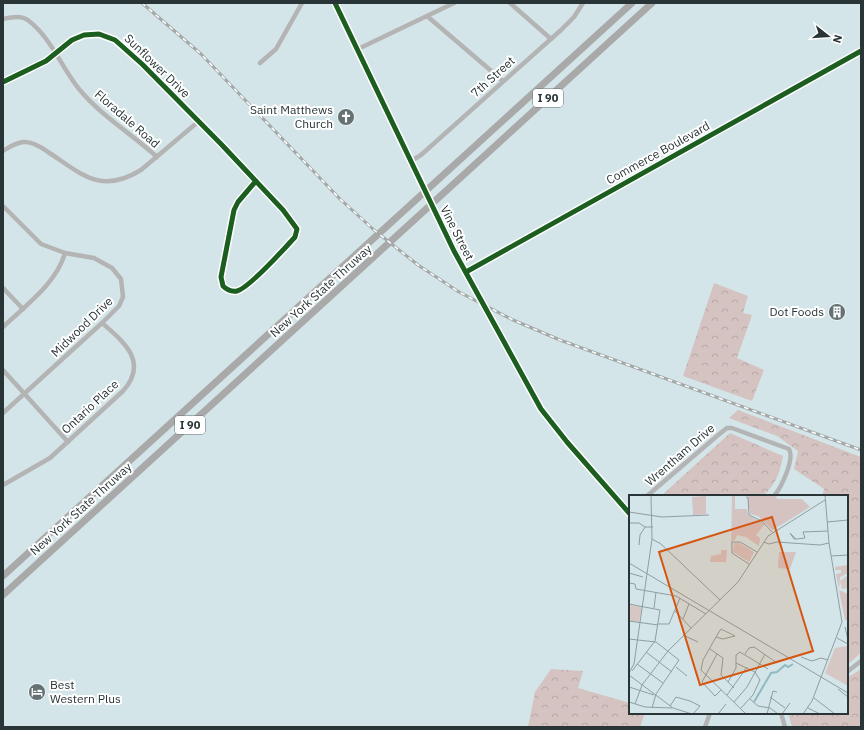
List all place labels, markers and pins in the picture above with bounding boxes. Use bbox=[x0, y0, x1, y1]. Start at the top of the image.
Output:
place label: Saint Matthews Church bbox=[250, 102, 333, 131]
church icon: Saint Matthews Church bbox=[336, 107, 356, 127]
building icon: Dot Foods bbox=[827, 302, 847, 322]
place label: Dot Foods bbox=[770, 304, 824, 319]
place label: Best Western Plus bbox=[50, 677, 121, 706]
hotel icon: Best Western Plus bbox=[27, 682, 47, 702]

